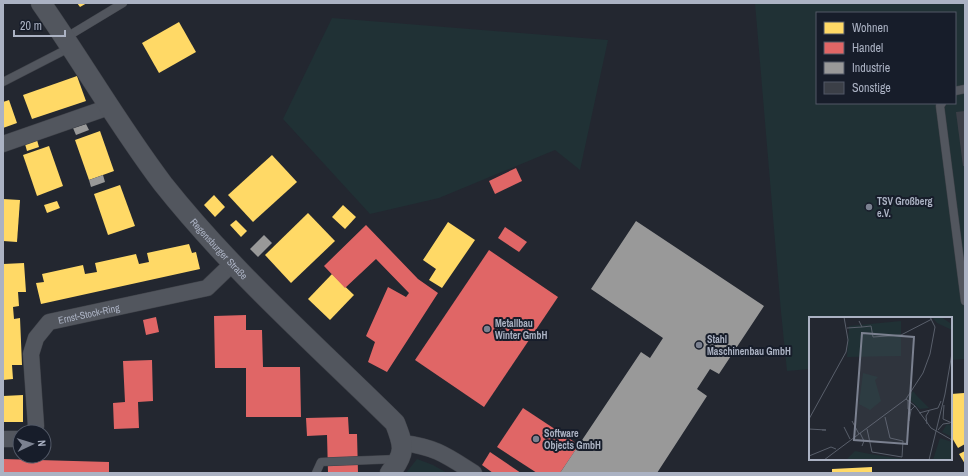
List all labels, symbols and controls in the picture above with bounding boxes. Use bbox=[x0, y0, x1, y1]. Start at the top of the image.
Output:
scale bar bbox=[14, 12, 65, 38]
legend bbox=[816, 12, 956, 104]
text: 20 m bbox=[20, 18, 42, 34]
text: Wohnen bbox=[852, 20, 888, 36]
text: Handel bbox=[852, 40, 883, 56]
text: Industrie bbox=[852, 60, 890, 76]
text: Sonstige bbox=[852, 80, 891, 96]
place label: TSV Großberg e.V. bbox=[877, 195, 933, 220]
marker: TSV Großberg e.V. bbox=[864, 202, 874, 212]
street label: Regensburger Straße bbox=[188, 215, 251, 282]
street label: Ernst-Stock-Ring bbox=[57, 300, 121, 326]
place label: Metallbau Winter GmbH bbox=[495, 317, 547, 342]
inset map bbox=[809, 317, 952, 460]
marker: Metallbau Winter GmbH bbox=[482, 324, 492, 334]
place label: Stahl Maschinenbau GmbH bbox=[707, 333, 791, 358]
marker: Stahl Maschinenbau GmbH bbox=[694, 340, 704, 350]
north arrow bbox=[12, 424, 52, 464]
place label: Software Objects GmbH bbox=[544, 427, 601, 452]
marker: Software Objects GmbH bbox=[531, 434, 541, 444]
text: N bbox=[35, 440, 49, 447]

